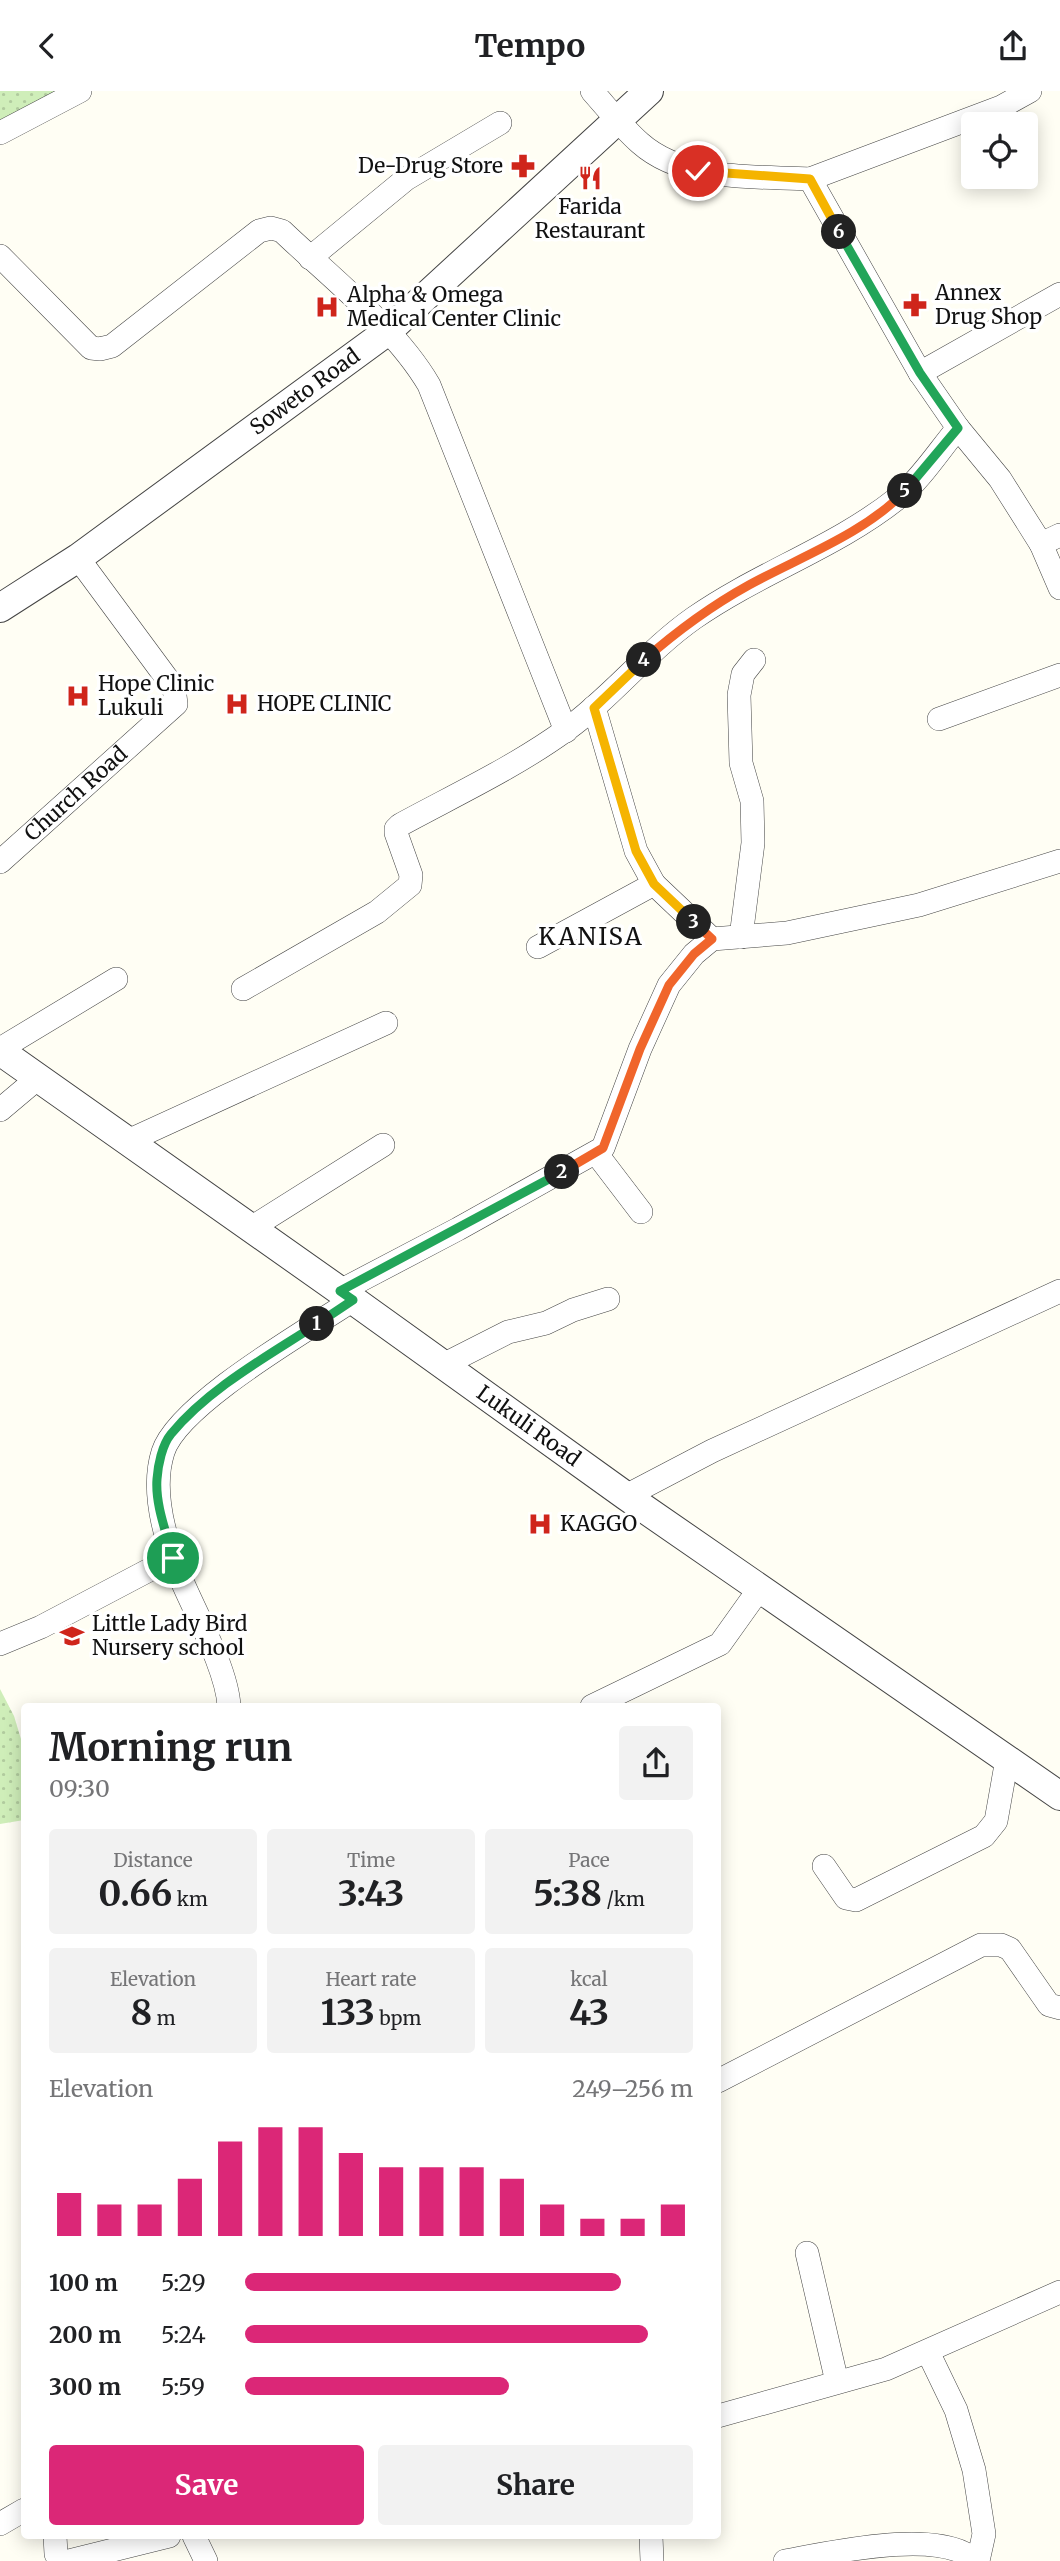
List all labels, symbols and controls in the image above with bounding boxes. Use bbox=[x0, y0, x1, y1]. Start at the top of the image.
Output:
text: Tempo bbox=[475, 26, 585, 66]
icon: back bbox=[28, 27, 66, 65]
icon: share bbox=[994, 27, 1032, 65]
map controls bbox=[961, 112, 1038, 189]
button: locate bbox=[961, 112, 1038, 189]
pin bbox=[668, 141, 728, 201]
place label: De-Drug Store bbox=[358, 152, 503, 179]
pharmacy icon: De-Drug Store bbox=[509, 152, 537, 180]
icon: check bbox=[679, 152, 717, 190]
restaurant icon: Farida Restaurant bbox=[576, 164, 604, 192]
place label: Farida Restaurant bbox=[535, 193, 645, 244]
pin: 6 bbox=[822, 215, 856, 249]
text: 6 bbox=[833, 219, 844, 243]
place label: Annex Drug Shop bbox=[934, 279, 1042, 330]
place label: Alpha & Omega Medical Center Clinic bbox=[346, 281, 561, 332]
pharmacy icon: Annex Drug Shop bbox=[901, 291, 929, 319]
hospital icon: Alpha & Omega Medical Center Clinic bbox=[313, 293, 341, 321]
street label: Soweto Road bbox=[244, 342, 365, 441]
pin: 5 bbox=[888, 473, 922, 509]
text: 5 bbox=[899, 478, 910, 502]
pin: 4 bbox=[626, 643, 662, 677]
text: 4 bbox=[637, 647, 650, 671]
place label: Hope Clinic Lukuli bbox=[98, 670, 214, 721]
hospital icon: Hope Clinic Lukuli bbox=[64, 682, 92, 710]
hospital icon: HOPE CLINIC bbox=[223, 690, 251, 718]
place label: HOPE CLINIC bbox=[257, 690, 392, 717]
street label: Church Road bbox=[18, 740, 133, 847]
pin: 3 bbox=[676, 905, 712, 939]
text: 3 bbox=[688, 909, 699, 933]
district label: KANISA bbox=[538, 921, 644, 952]
pin: 2 bbox=[544, 1155, 580, 1189]
text: 2 bbox=[556, 1159, 567, 1183]
pin: 1 bbox=[300, 1307, 334, 1341]
text: 1 bbox=[312, 1311, 321, 1335]
street label: Lukuli Road bbox=[472, 1379, 586, 1472]
hospital icon: KAGGO bbox=[526, 1510, 554, 1538]
place label: KAGGO bbox=[560, 1510, 637, 1537]
pin bbox=[143, 1528, 203, 1588]
icon: arrive bbox=[154, 1539, 192, 1577]
place label: Little Lady Bird Nursery school bbox=[92, 1610, 248, 1661]
school or university icon: Little Lady Bird Nursery school bbox=[58, 1622, 86, 1650]
text: Morning run bbox=[49, 1724, 292, 1771]
button: share bbox=[619, 1726, 693, 1800]
text: 09:30 bbox=[49, 1774, 110, 1803]
text: Distance bbox=[113, 1848, 193, 1872]
text: Time bbox=[347, 1848, 395, 1872]
text: Pace bbox=[568, 1848, 610, 1872]
text: 0.66 bbox=[98, 1872, 172, 1916]
text: 3:43 bbox=[338, 1872, 404, 1916]
text: 5:38 bbox=[533, 1872, 602, 1916]
text: km bbox=[172, 1887, 208, 1911]
text: /km bbox=[602, 1887, 645, 1911]
text: Elevation bbox=[110, 1967, 196, 1991]
text: Heart rate bbox=[326, 1967, 416, 1991]
text: kcal bbox=[570, 1967, 608, 1991]
text: 8 bbox=[130, 1991, 152, 2035]
text: 133 bbox=[321, 1991, 375, 2035]
text: 43 bbox=[569, 1991, 609, 2035]
text: m bbox=[152, 2006, 176, 2030]
text: bpm bbox=[375, 2006, 421, 2030]
text: Elevation bbox=[49, 2074, 153, 2103]
text: 249–256 m bbox=[572, 2074, 693, 2103]
text: 100 m bbox=[49, 2268, 118, 2297]
text: 5:29 bbox=[161, 2268, 206, 2297]
text: 200 m bbox=[49, 2320, 121, 2349]
text: 5:24 bbox=[161, 2320, 206, 2349]
text: 300 m bbox=[49, 2372, 121, 2401]
text: 5:59 bbox=[161, 2372, 205, 2401]
button: Save bbox=[49, 2445, 364, 2525]
button: Share bbox=[378, 2445, 693, 2525]

